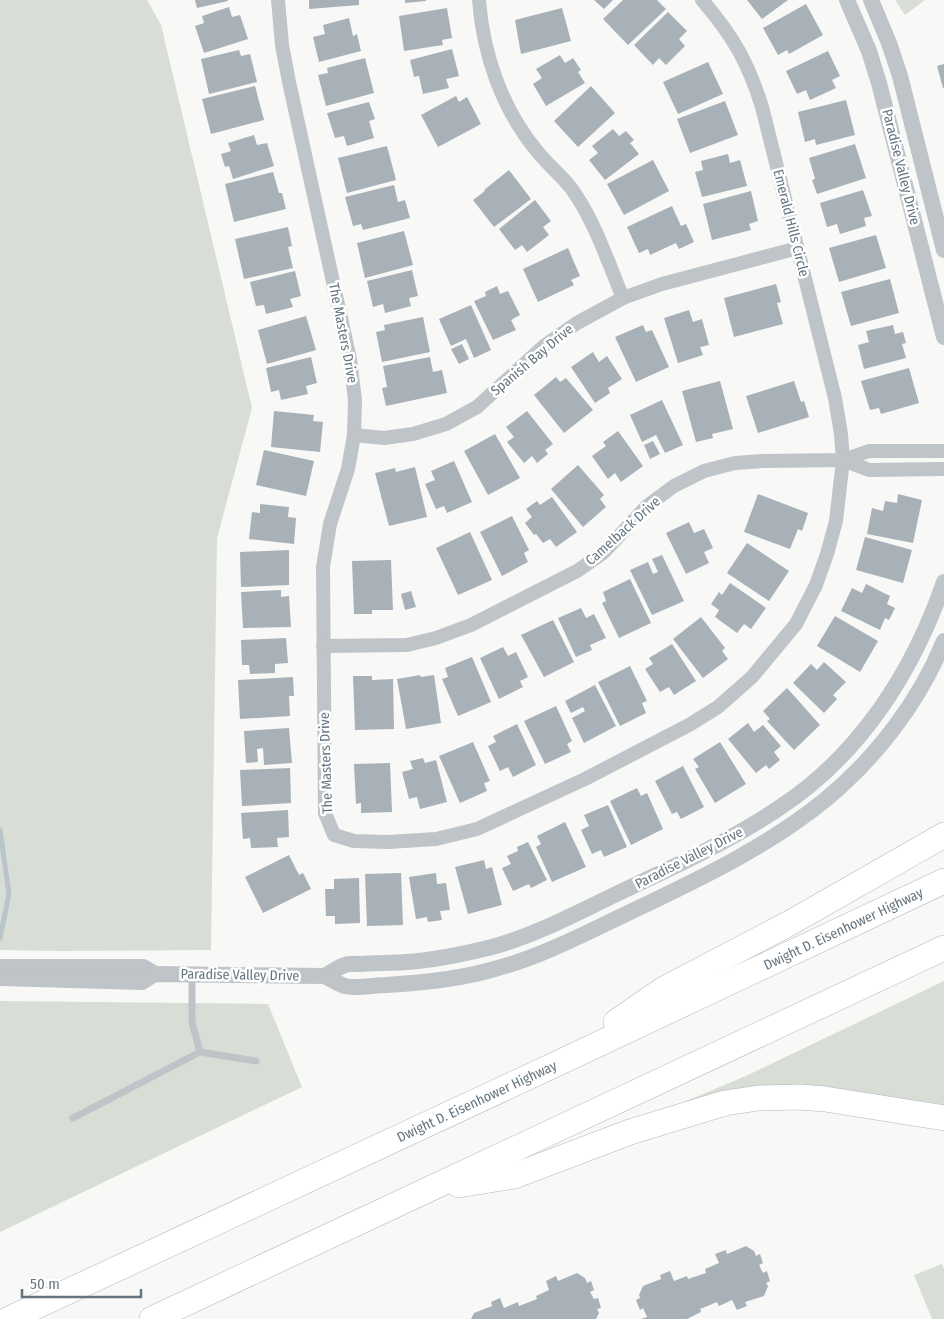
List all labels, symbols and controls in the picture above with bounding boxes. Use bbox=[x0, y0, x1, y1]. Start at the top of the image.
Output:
street label: Paradise Valley Drive bbox=[878, 107, 924, 227]
street label: Emerald Hills Circle bbox=[769, 168, 813, 279]
street label: The Masters Drive bbox=[325, 281, 361, 385]
street label: Spanish Bay Drive bbox=[487, 321, 577, 399]
street label: Camelback Drive bbox=[582, 493, 664, 569]
street label: The Masters Drive bbox=[316, 712, 336, 814]
street label: Paradise Valley Drive bbox=[632, 823, 746, 893]
street label: Dwight D. Eisenhower Highway bbox=[761, 883, 926, 973]
street label: Paradise Valley Drive bbox=[181, 965, 300, 985]
street label: Dwight D. Eisenhower Highway bbox=[394, 1056, 560, 1146]
scale bar bbox=[22, 1266, 141, 1298]
text: 50 m bbox=[30, 1275, 60, 1293]

